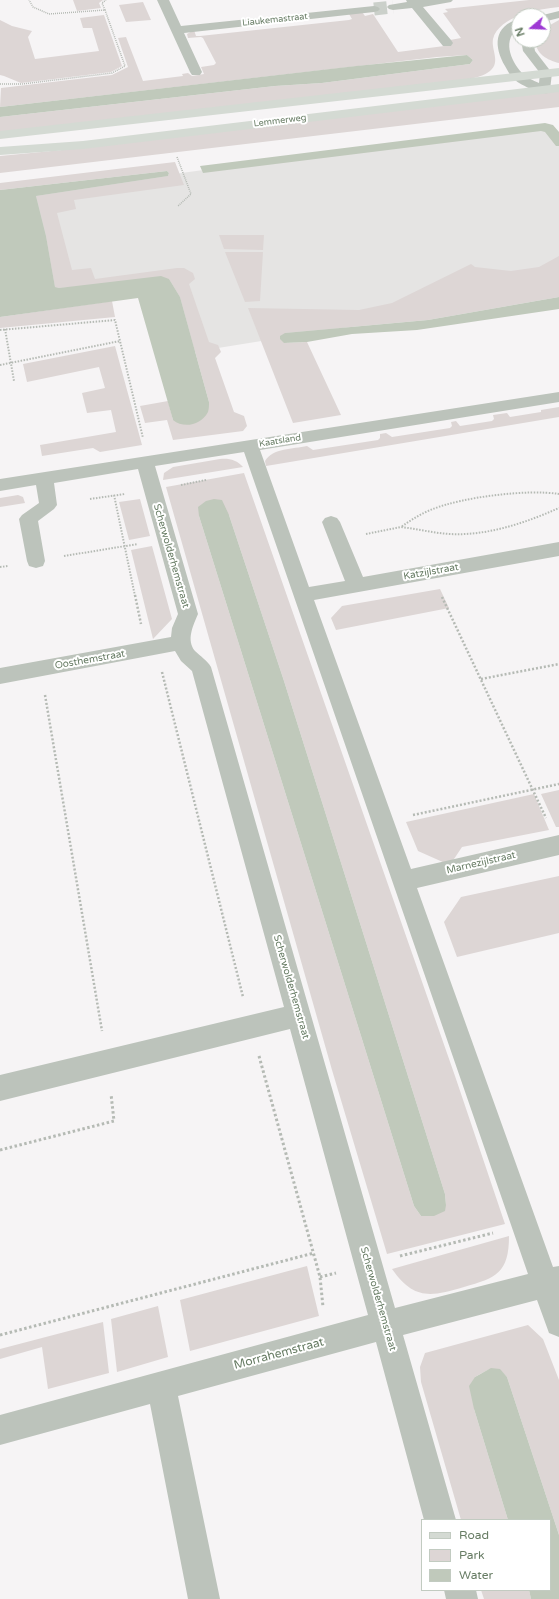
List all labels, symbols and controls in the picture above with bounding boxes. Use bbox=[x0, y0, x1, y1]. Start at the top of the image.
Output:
north arrow bbox=[511, 8, 551, 48]
street label: Liaukemastraat bbox=[242, 11, 308, 29]
text: N bbox=[513, 25, 528, 38]
street label: Lemmerweg bbox=[253, 112, 307, 130]
street label: Kaatsland bbox=[258, 432, 302, 450]
street label: Scherwolderhemstraat bbox=[150, 503, 192, 609]
street label: Katzijlstraat bbox=[402, 561, 460, 583]
street label: Oosthemstraat bbox=[54, 648, 126, 672]
street label: Marnezijlstraat bbox=[445, 849, 517, 877]
street label: Scherwolderhemstraat bbox=[270, 934, 312, 1040]
street label: Scherwolderhemstraat bbox=[357, 1246, 399, 1352]
street label: Morrahemstraat bbox=[232, 1335, 326, 1373]
legend bbox=[421, 1519, 551, 1591]
text: Road bbox=[459, 1528, 489, 1542]
text: Park bbox=[459, 1548, 485, 1562]
text: Water bbox=[459, 1568, 493, 1582]

